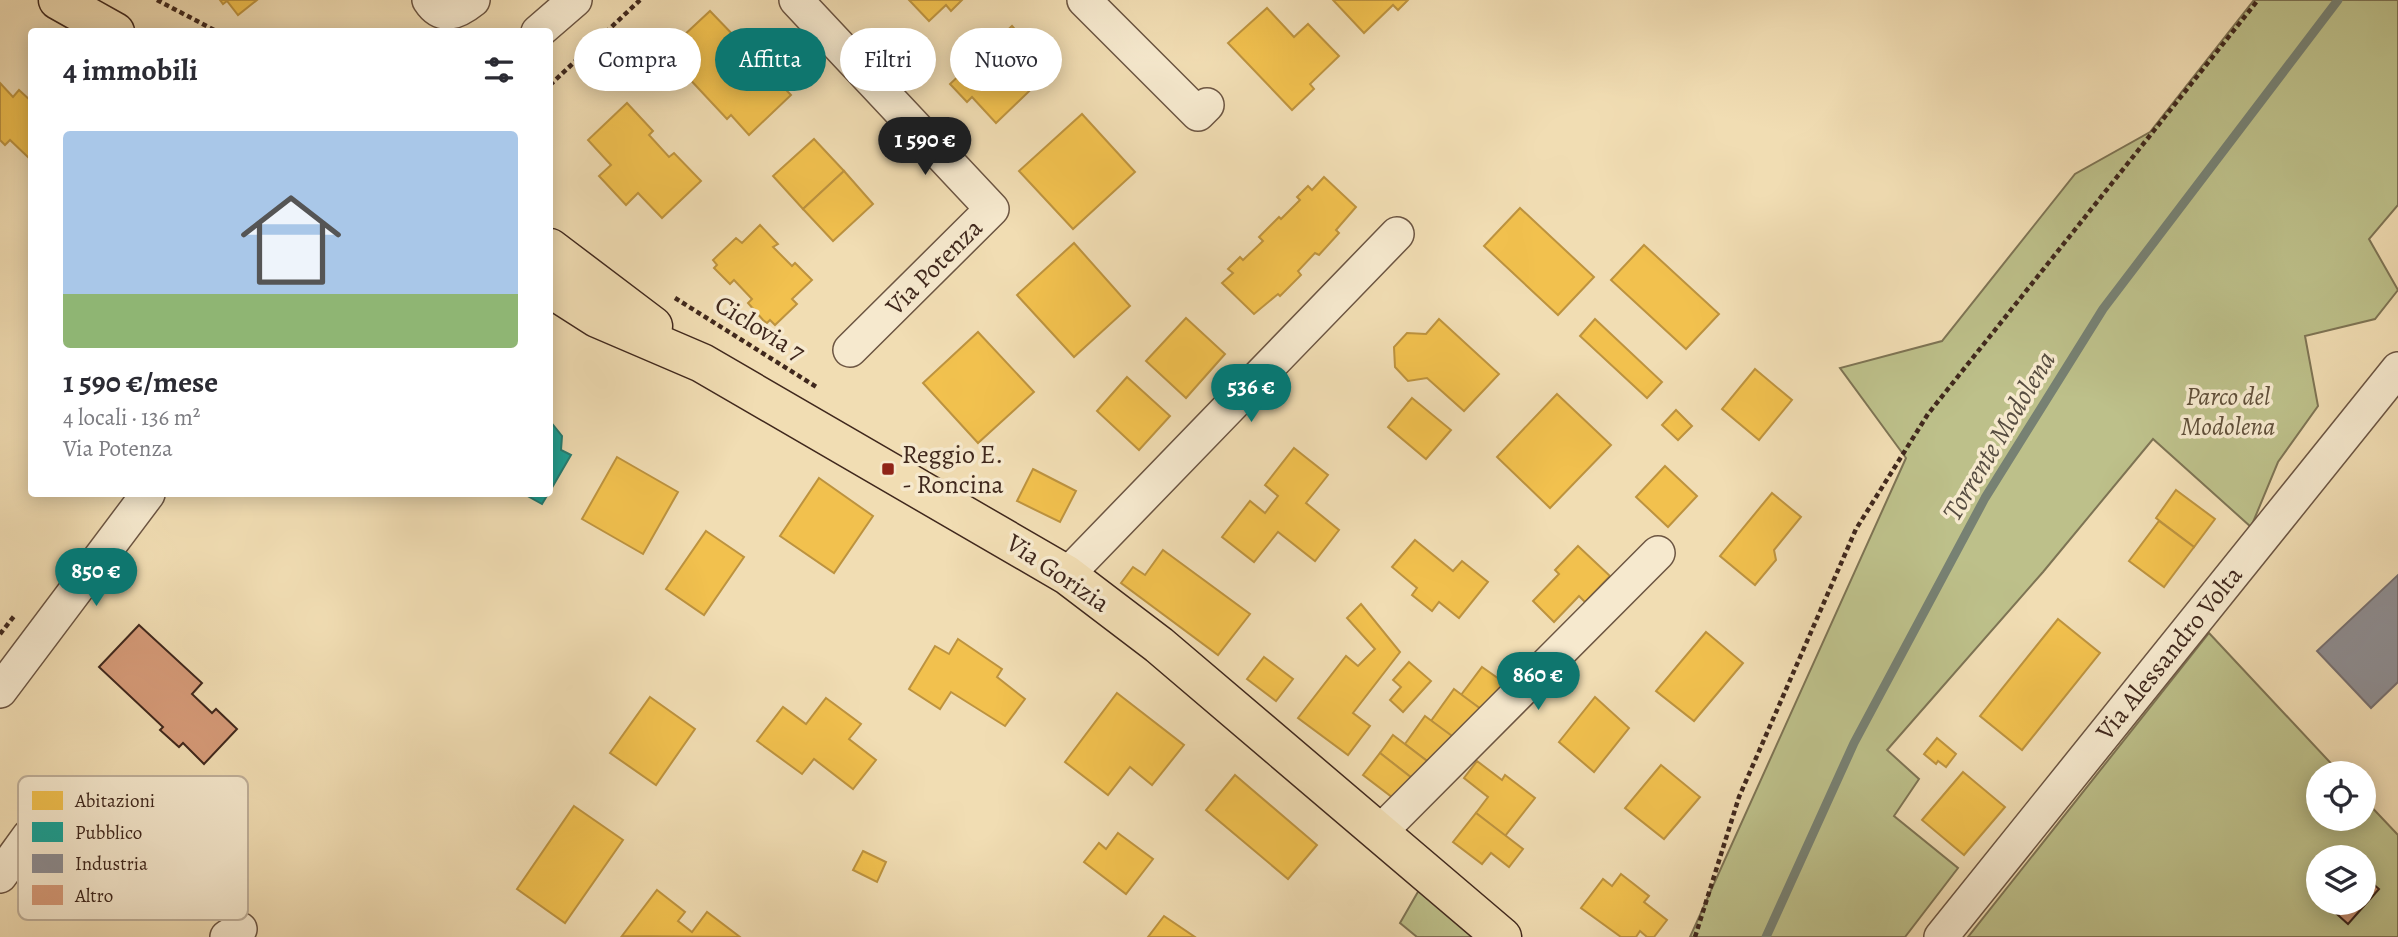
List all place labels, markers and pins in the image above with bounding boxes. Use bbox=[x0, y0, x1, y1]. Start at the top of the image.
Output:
pin: 1 590 € bbox=[860, 118, 990, 177]
pin: 536 € bbox=[1202, 364, 1300, 424]
place label: Reggio E. - Roncina bbox=[902, 437, 1004, 502]
marker: Reggio E. - Roncina bbox=[880, 461, 896, 477]
pin: 850 € bbox=[47, 548, 145, 608]
pin: 860 € bbox=[1489, 652, 1587, 712]

